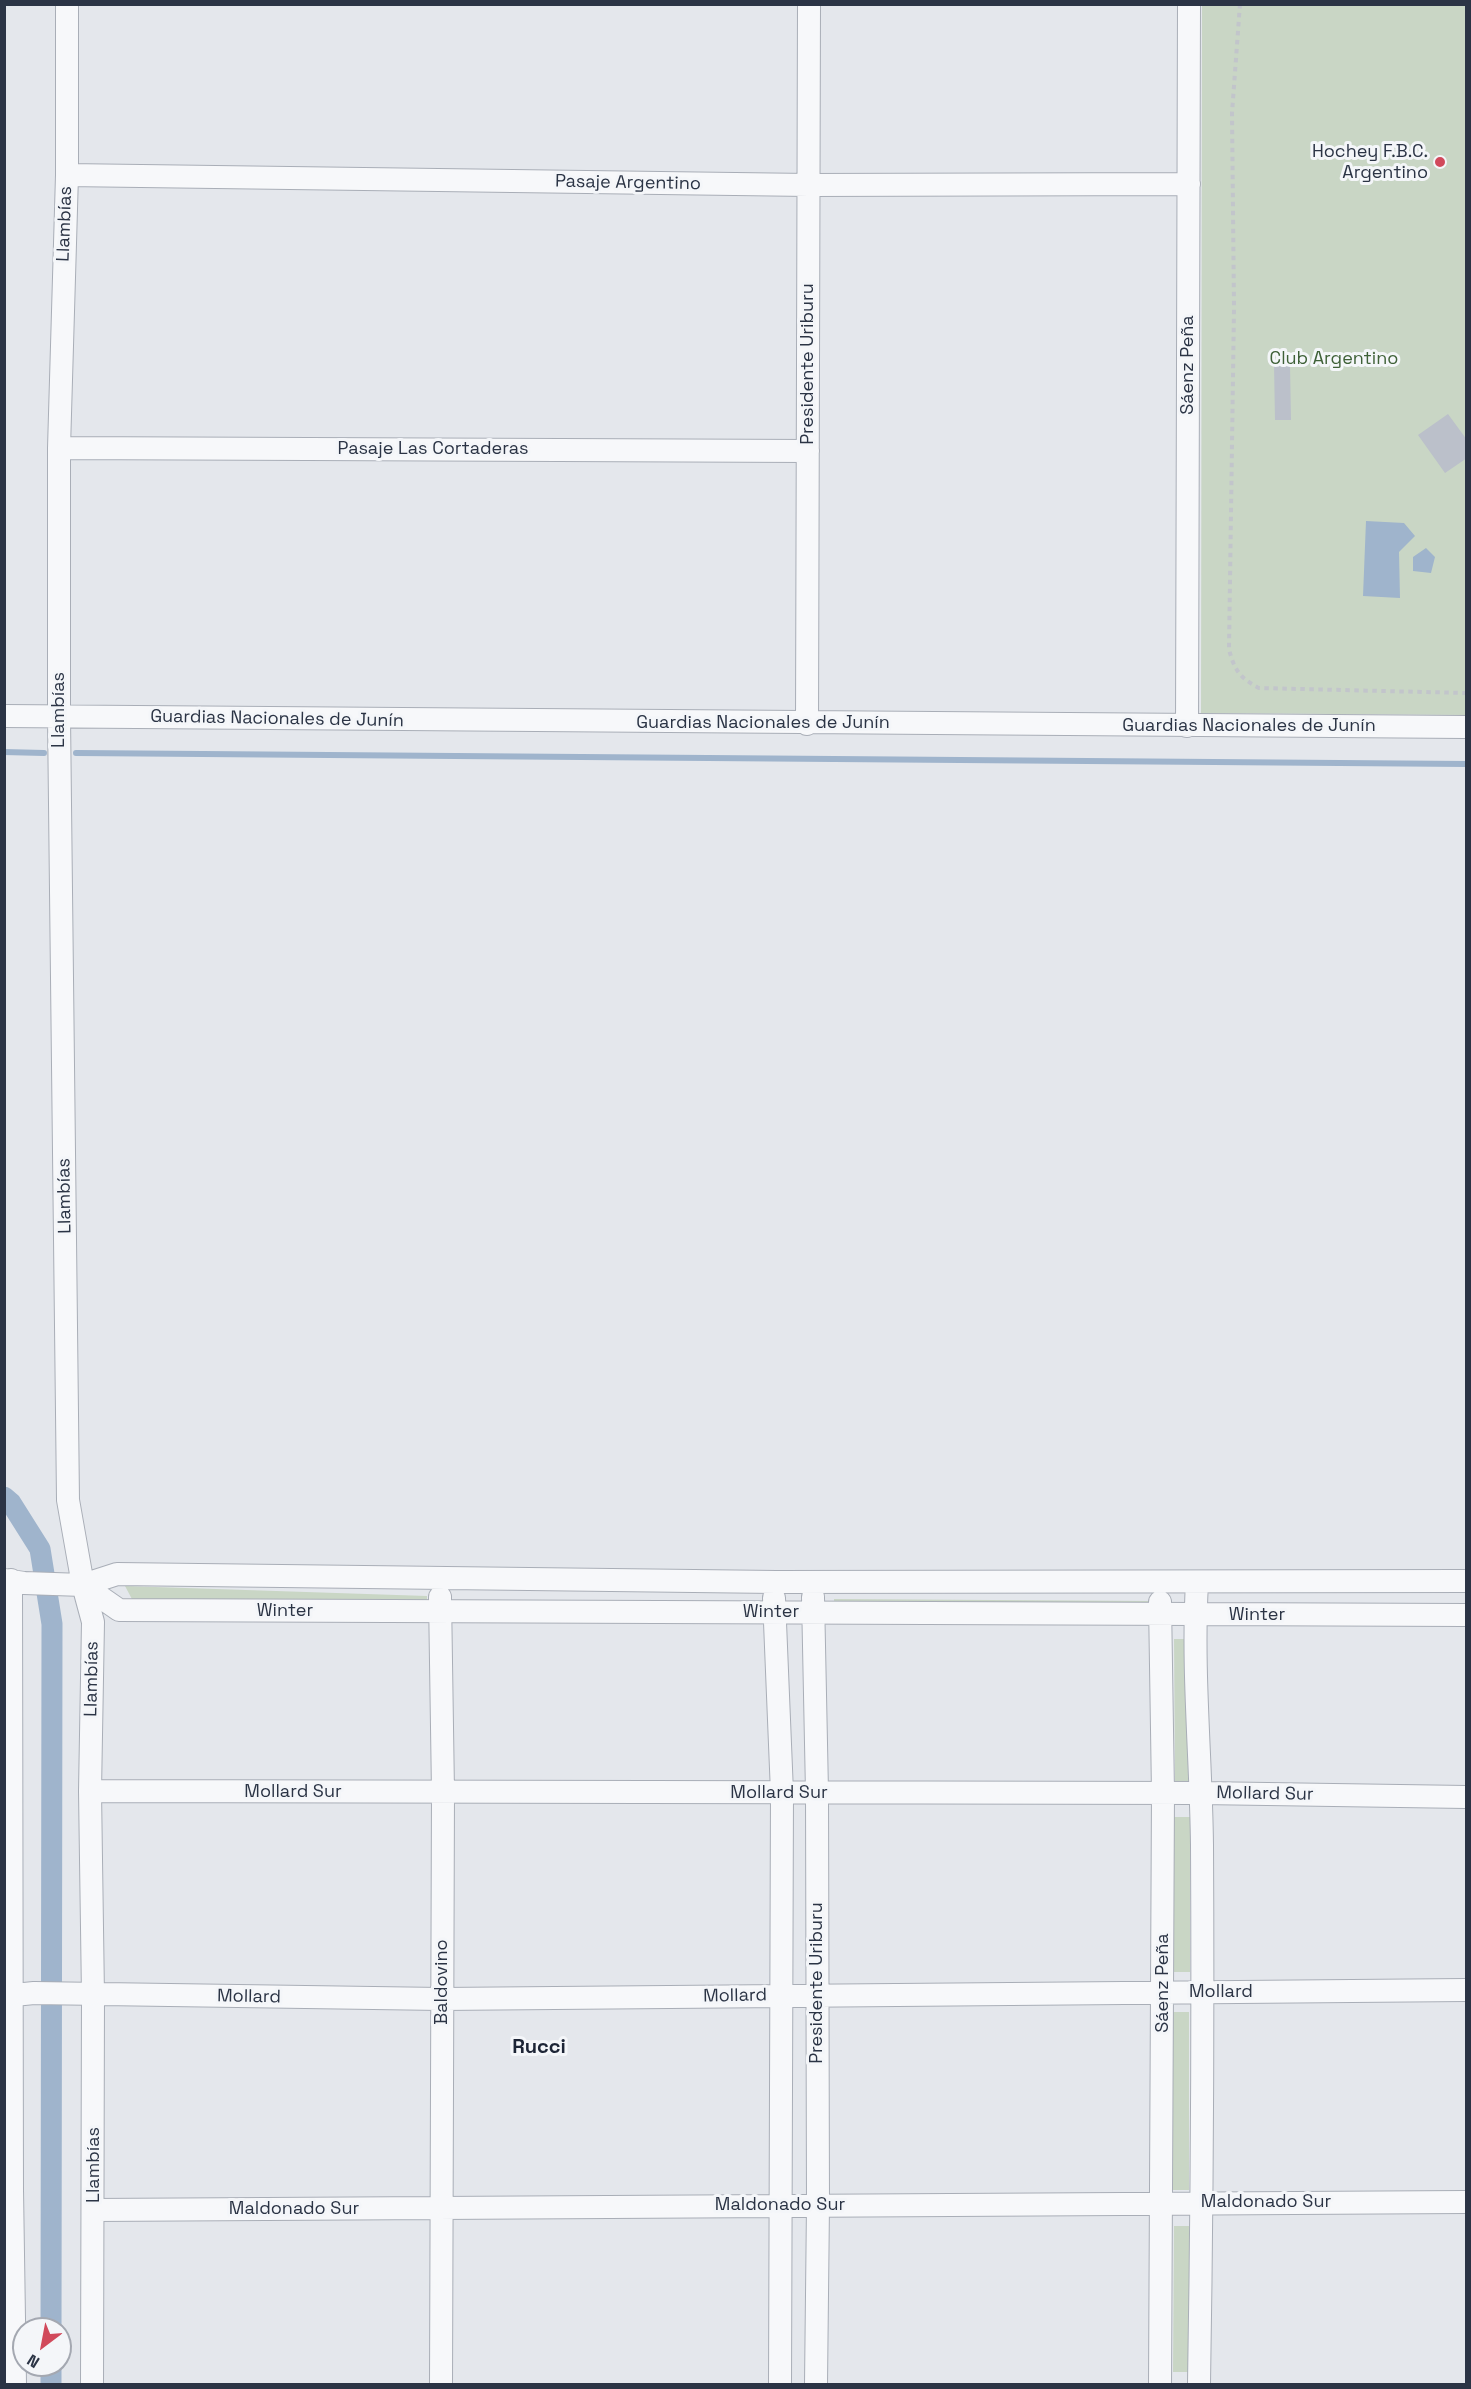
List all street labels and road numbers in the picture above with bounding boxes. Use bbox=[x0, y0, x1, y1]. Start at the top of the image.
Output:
street label: Pasaje Argentino bbox=[555, 171, 701, 195]
street label: Llambías bbox=[53, 186, 77, 262]
street label: Presidente Uriburu bbox=[797, 283, 819, 445]
street label: Sáenz Peña bbox=[1177, 315, 1199, 415]
street label: Pasaje Las Cortaderas bbox=[338, 438, 528, 460]
street label: Llambías bbox=[48, 672, 70, 748]
street label: Guardias Nacionales de Junín bbox=[150, 706, 404, 732]
street label: Guardias Nacionales de Junín bbox=[636, 712, 890, 734]
street label: Guardias Nacionales de Junín bbox=[1122, 715, 1376, 737]
street label: Llambías bbox=[54, 1158, 76, 1234]
street label: Winter bbox=[257, 1600, 313, 1622]
street label: Winter bbox=[743, 1601, 799, 1623]
street label: Winter bbox=[1229, 1604, 1285, 1626]
street label: Llambías bbox=[81, 1641, 103, 1717]
street label: Mollard Sur bbox=[244, 1781, 342, 1803]
street label: Mollard Sur bbox=[730, 1782, 828, 1804]
street label: Mollard Sur bbox=[1216, 1782, 1314, 1806]
street label: Presidente Uriburu bbox=[806, 1902, 828, 2064]
street label: Sáenz Peña bbox=[1152, 1933, 1174, 2033]
street label: Baldovino bbox=[431, 1939, 453, 2025]
street label: Mollard bbox=[1189, 1981, 1253, 2003]
street label: Mollard bbox=[703, 1985, 767, 2007]
street label: Mollard bbox=[217, 1986, 281, 2008]
street label: Llambías bbox=[83, 2127, 105, 2203]
street label: Maldonado Sur bbox=[1201, 2191, 1331, 2213]
street label: Maldonado Sur bbox=[715, 2194, 845, 2216]
street label: Maldonado Sur bbox=[229, 2198, 359, 2220]

